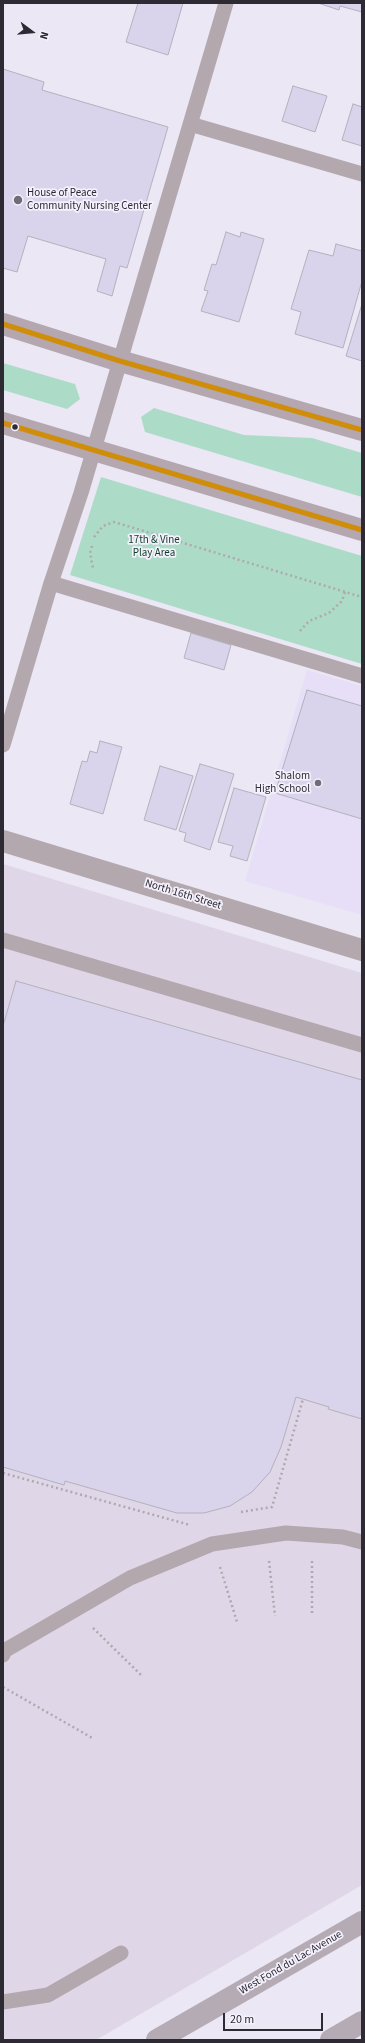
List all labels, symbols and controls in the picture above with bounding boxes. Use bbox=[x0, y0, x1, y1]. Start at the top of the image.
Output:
north arrow bbox=[12, 12, 52, 52]
text: N bbox=[36, 30, 52, 41]
place label: House of Peace Community Nursing Center bbox=[27, 187, 152, 213]
marker: House of Peace Community Nursing Center bbox=[12, 194, 24, 206]
unlabelled marker bbox=[10, 422, 20, 432]
park label: 17th & Vine Play Area bbox=[128, 534, 180, 560]
place label: Shalom High School bbox=[255, 770, 310, 796]
marker: Shalom High School bbox=[313, 778, 323, 788]
street label: North 16th Street bbox=[143, 877, 223, 913]
street label: West Fond du Lac Avenue bbox=[237, 1928, 345, 1998]
scale bar bbox=[225, 2005, 325, 2031]
text: 20 m bbox=[230, 2011, 254, 2028]

